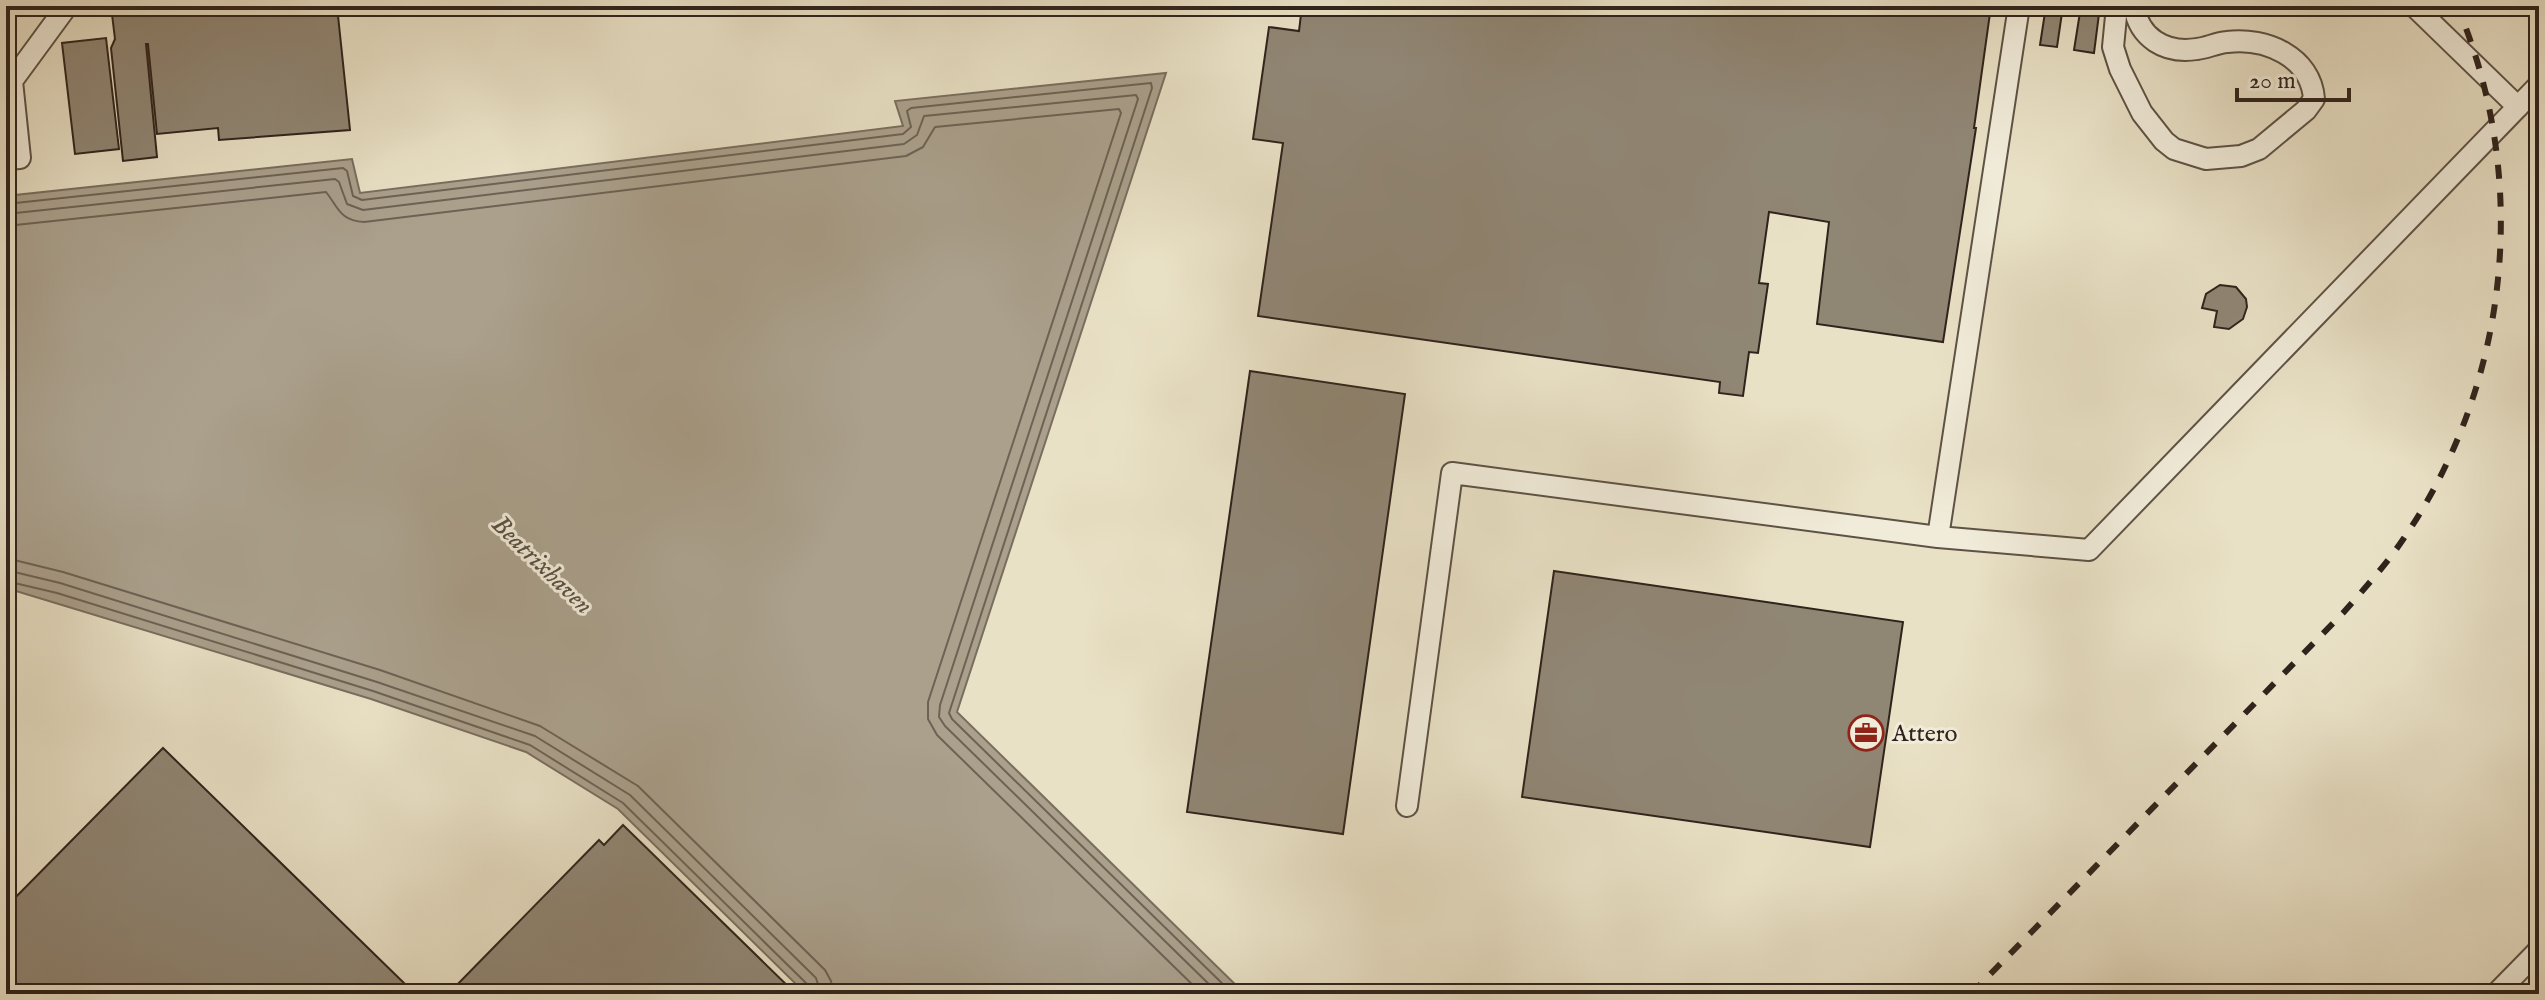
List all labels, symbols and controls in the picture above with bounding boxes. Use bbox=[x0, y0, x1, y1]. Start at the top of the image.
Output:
scale bar bbox=[2237, 52, 2349, 102]
text: 20 m bbox=[2249, 66, 2296, 97]
water label: Beatrixhaven bbox=[484, 508, 600, 622]
office icon: Attero bbox=[1847, 714, 1885, 752]
place label: Attero bbox=[1891, 719, 1958, 750]

